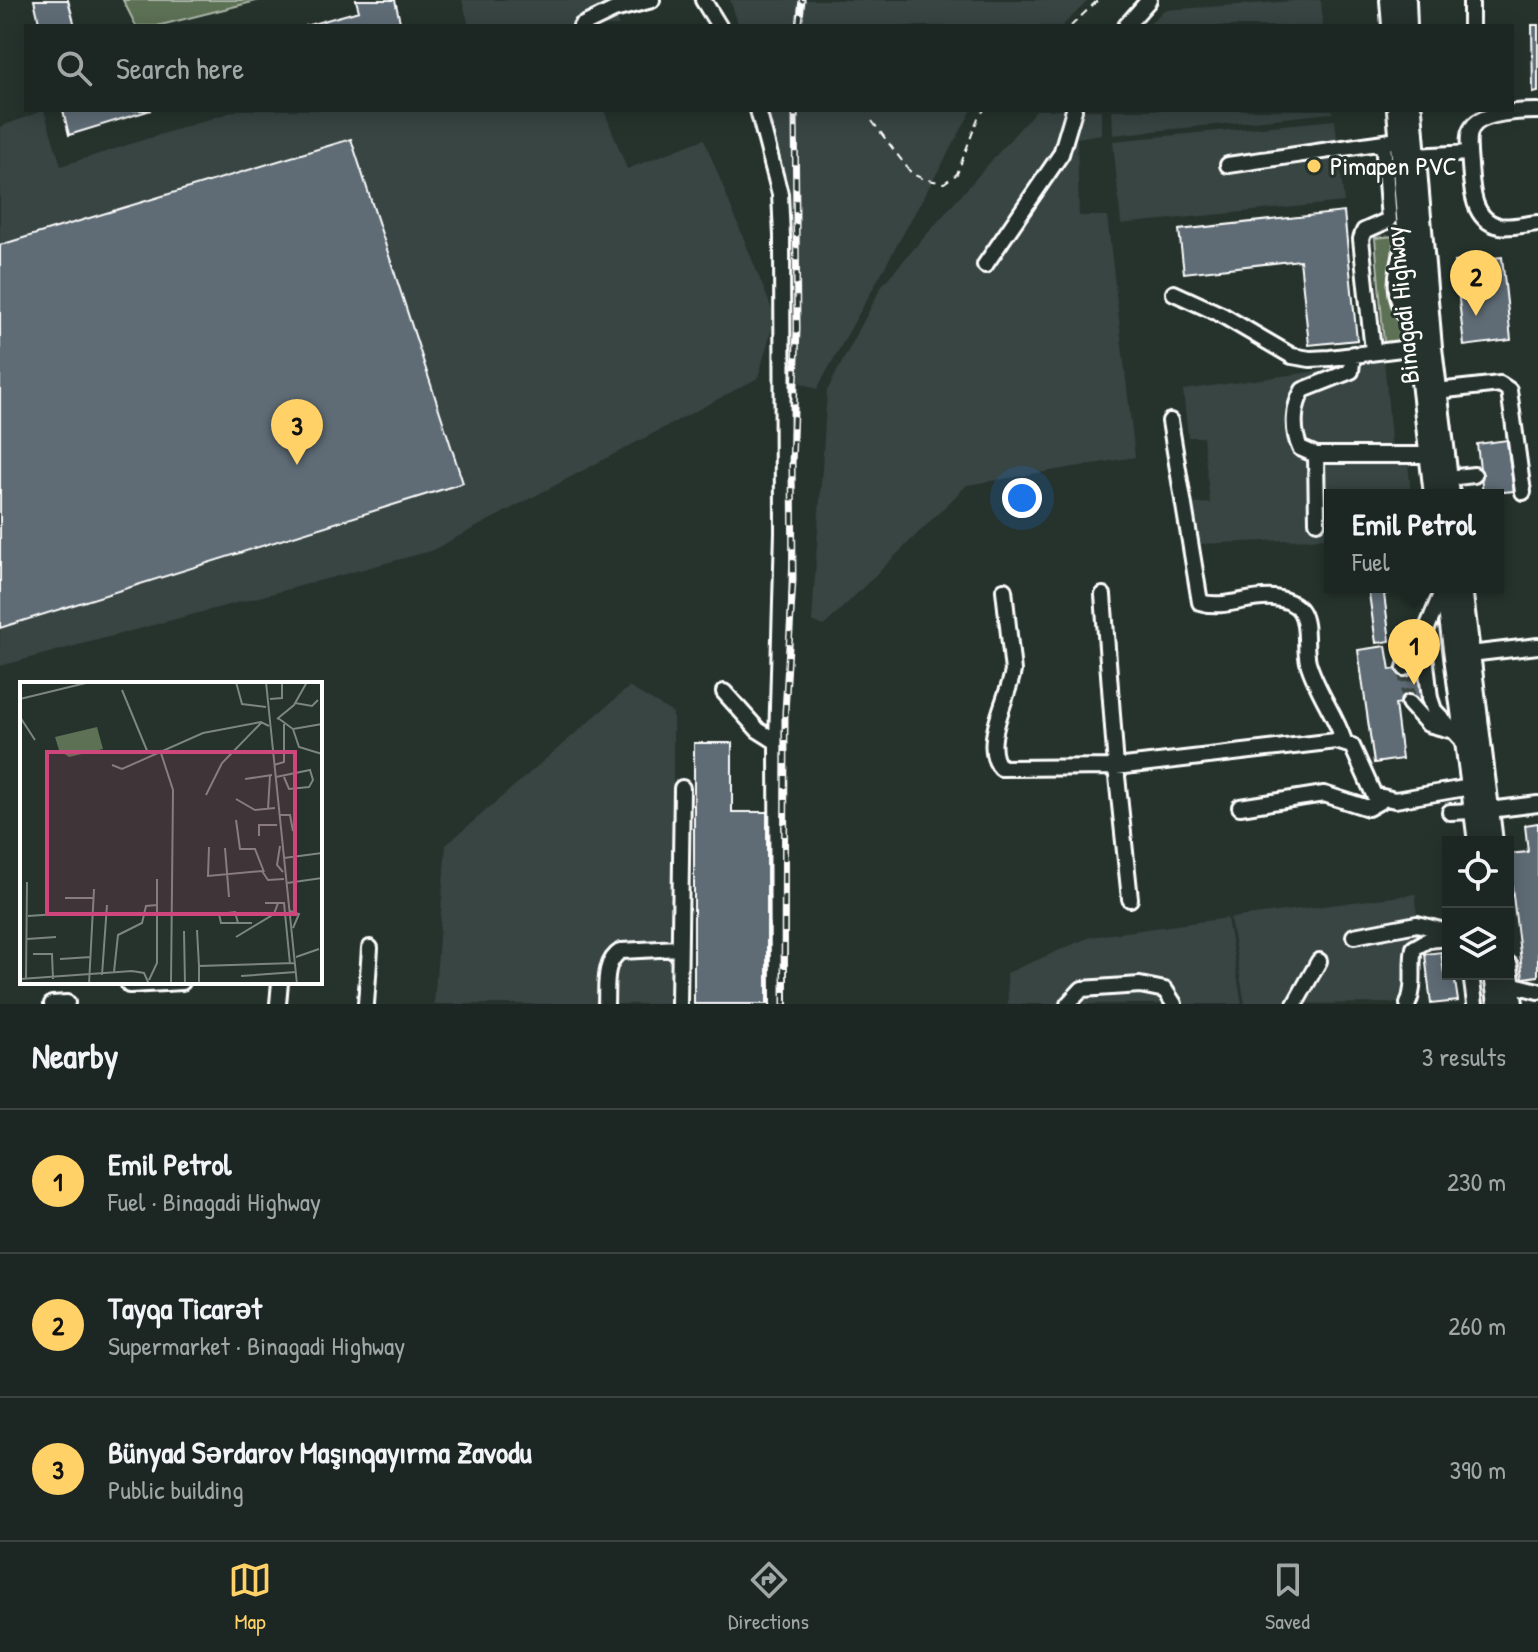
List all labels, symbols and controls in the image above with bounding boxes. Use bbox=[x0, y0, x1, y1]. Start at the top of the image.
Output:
search box bbox=[24, 24, 1514, 112]
icon: search bbox=[52, 46, 96, 90]
text: Search here bbox=[116, 48, 244, 88]
place label: Pimapen PVC bbox=[1330, 148, 1457, 183]
marker: Pimapen PVC bbox=[1305, 157, 1323, 175]
street label: Binagadi Highway bbox=[1376, 224, 1427, 386]
pin: 2 bbox=[1450, 250, 1502, 316]
pin: 3 bbox=[271, 399, 323, 465]
your location bbox=[1002, 478, 1042, 518]
popup bbox=[1324, 489, 1504, 593]
text: Emil Petrol bbox=[1352, 504, 1476, 544]
text: Fuel bbox=[1352, 544, 1390, 579]
pin: 1 bbox=[1388, 619, 1440, 685]
inset map bbox=[20, 682, 322, 984]
map controls bbox=[1442, 836, 1514, 980]
button: locate bbox=[1442, 836, 1514, 908]
button: layers bbox=[1442, 908, 1514, 980]
text: Nearby bbox=[32, 1033, 118, 1079]
text: 3 results bbox=[1422, 1039, 1506, 1074]
text: Emil Petrol bbox=[108, 1144, 232, 1184]
text: 1 bbox=[53, 1164, 63, 1199]
text: 230 m bbox=[1447, 1164, 1506, 1199]
text: Fuel · Binagadi Highway bbox=[108, 1184, 321, 1219]
text: Tayqa Ticarət bbox=[108, 1288, 262, 1328]
text: 2 bbox=[52, 1308, 64, 1343]
text: 260 m bbox=[1448, 1308, 1506, 1343]
text: Supermarket · Binagadi Highway bbox=[108, 1328, 405, 1363]
text: Bünyad Sərdarov Maşınqayırma Zavodu bbox=[108, 1432, 532, 1472]
text: 3 bbox=[52, 1452, 64, 1487]
text: 390 m bbox=[1450, 1452, 1506, 1487]
text: Public building bbox=[108, 1472, 244, 1507]
tab: Map bbox=[228, 1558, 272, 1636]
tab: Directions bbox=[728, 1558, 809, 1636]
tab: Saved bbox=[1265, 1558, 1310, 1636]

